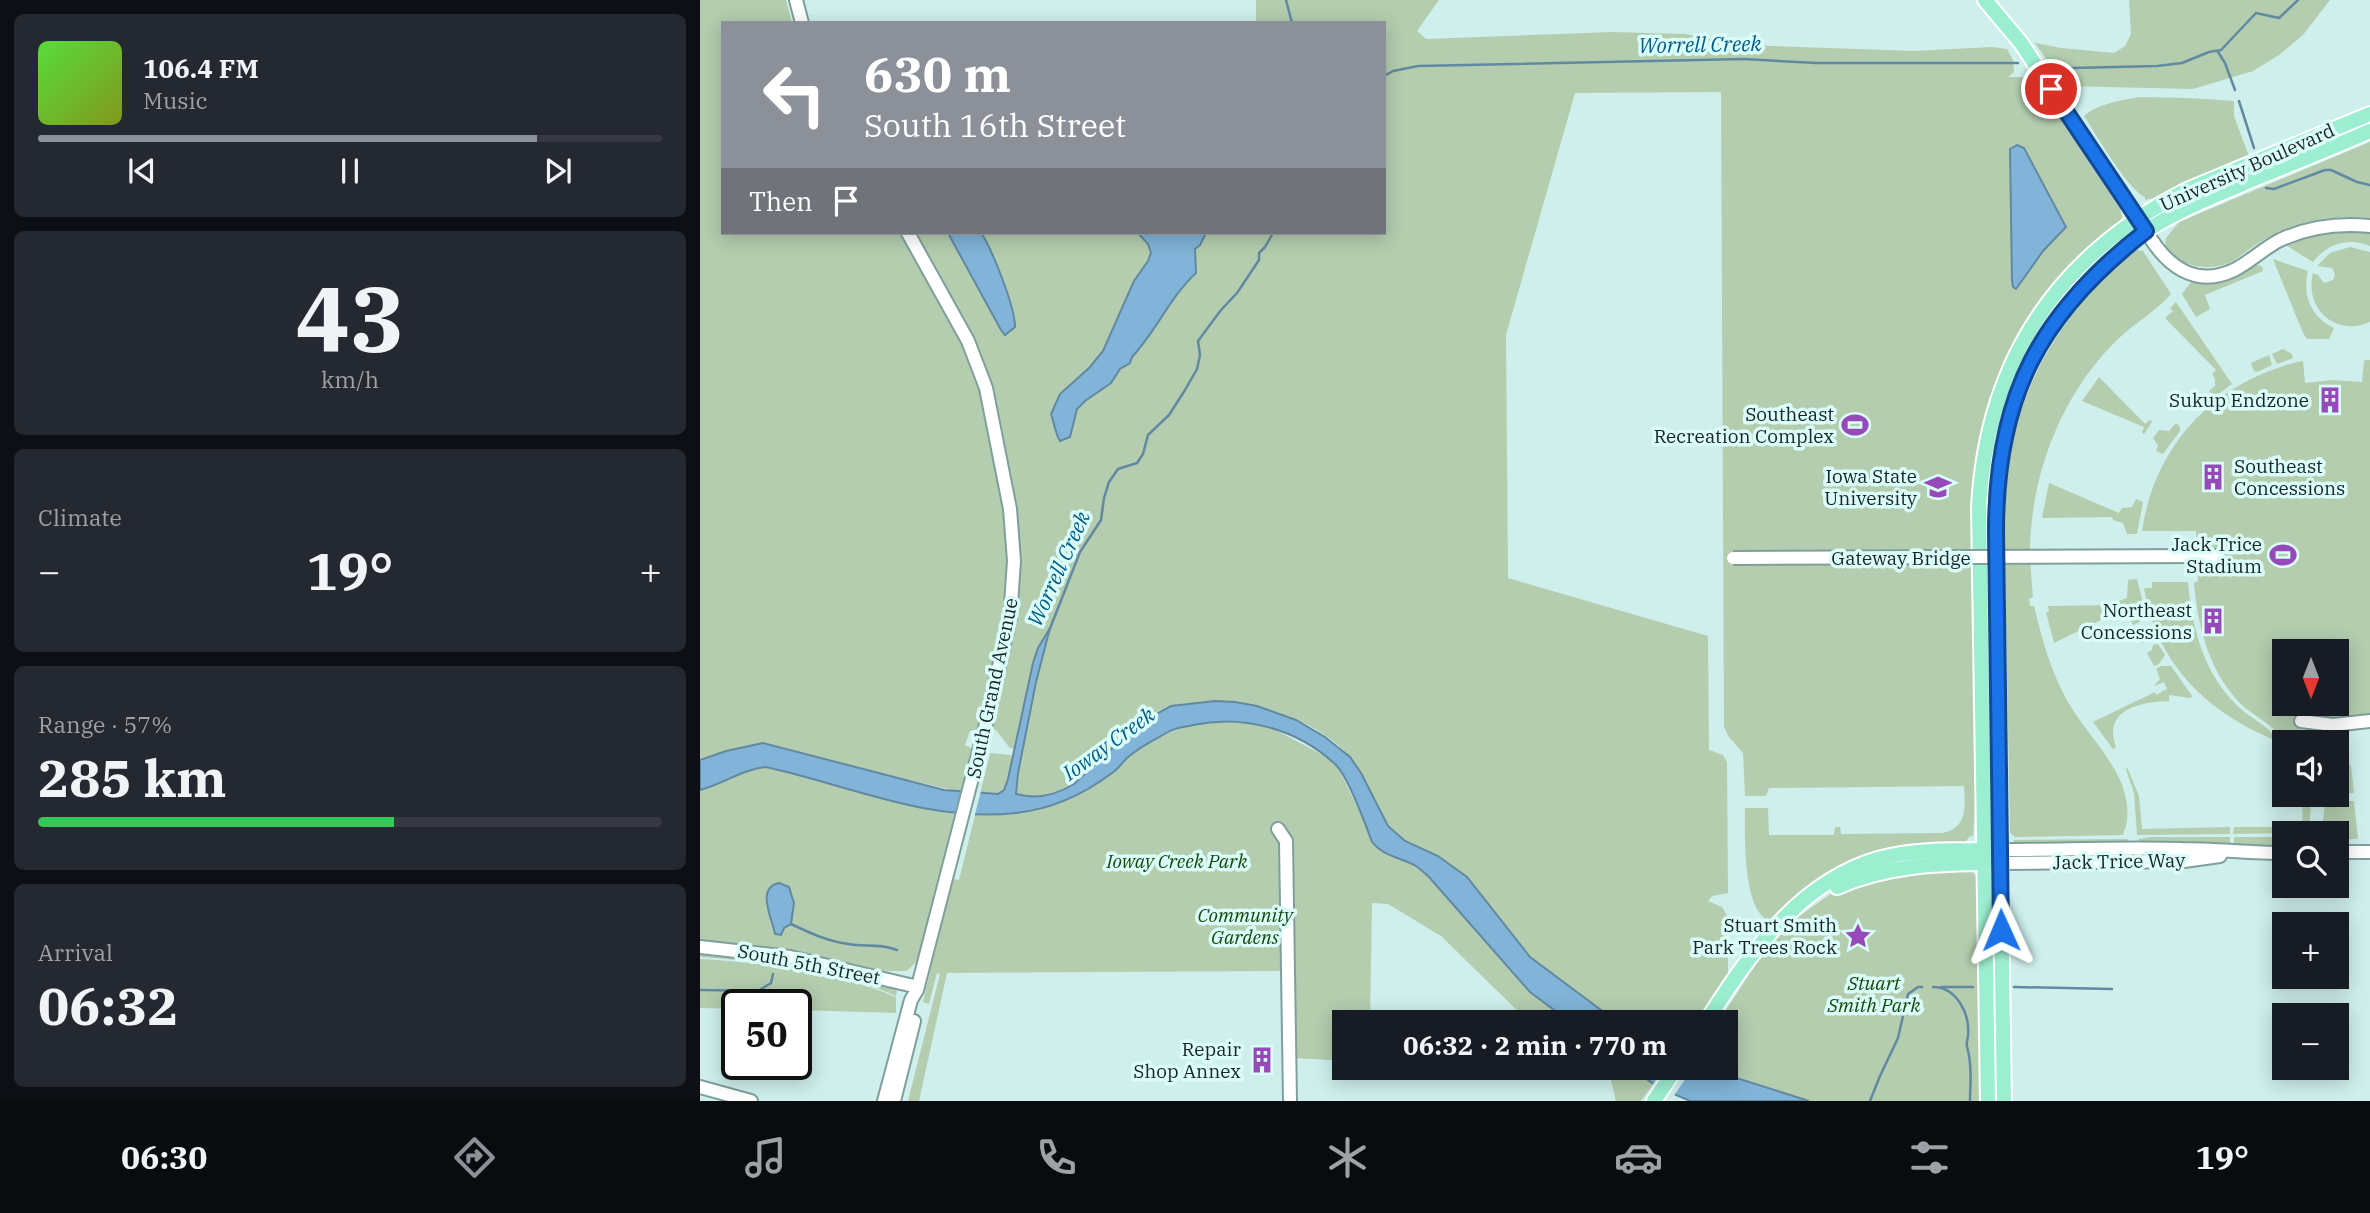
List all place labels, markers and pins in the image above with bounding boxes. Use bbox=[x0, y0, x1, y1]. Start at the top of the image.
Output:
pin bbox=[2021, 59, 2081, 119]
building icon: Sukup Endzone bbox=[2315, 385, 2345, 415]
place label: Sukup Endzone bbox=[2169, 388, 2309, 412]
place label: Southeast Recreation Complex bbox=[1654, 402, 1834, 448]
sports icon: Southeast Recreation Complex bbox=[1840, 410, 1870, 440]
place label: Southeast Concessions bbox=[2234, 454, 2345, 500]
building icon: Southeast Concessions bbox=[2198, 462, 2228, 492]
place label: Iowa State University bbox=[1824, 464, 1918, 510]
school or university icon: Iowa State University bbox=[1923, 472, 1953, 502]
place label: Jack Trice Stadium bbox=[2171, 532, 2262, 578]
sports icon: Jack Trice Stadium bbox=[2268, 540, 2298, 570]
place label: Northeast Concessions bbox=[2081, 598, 2192, 644]
building icon: Northeast Concessions bbox=[2198, 606, 2228, 636]
place label: Stuart Smith Park Trees Rock bbox=[1692, 913, 1837, 959]
place icon: Stuart Smith Park Trees Rock bbox=[1843, 921, 1873, 951]
place label: Repair Shop Annex bbox=[1133, 1037, 1242, 1083]
building icon: Repair Shop Annex bbox=[1247, 1045, 1277, 1075]

